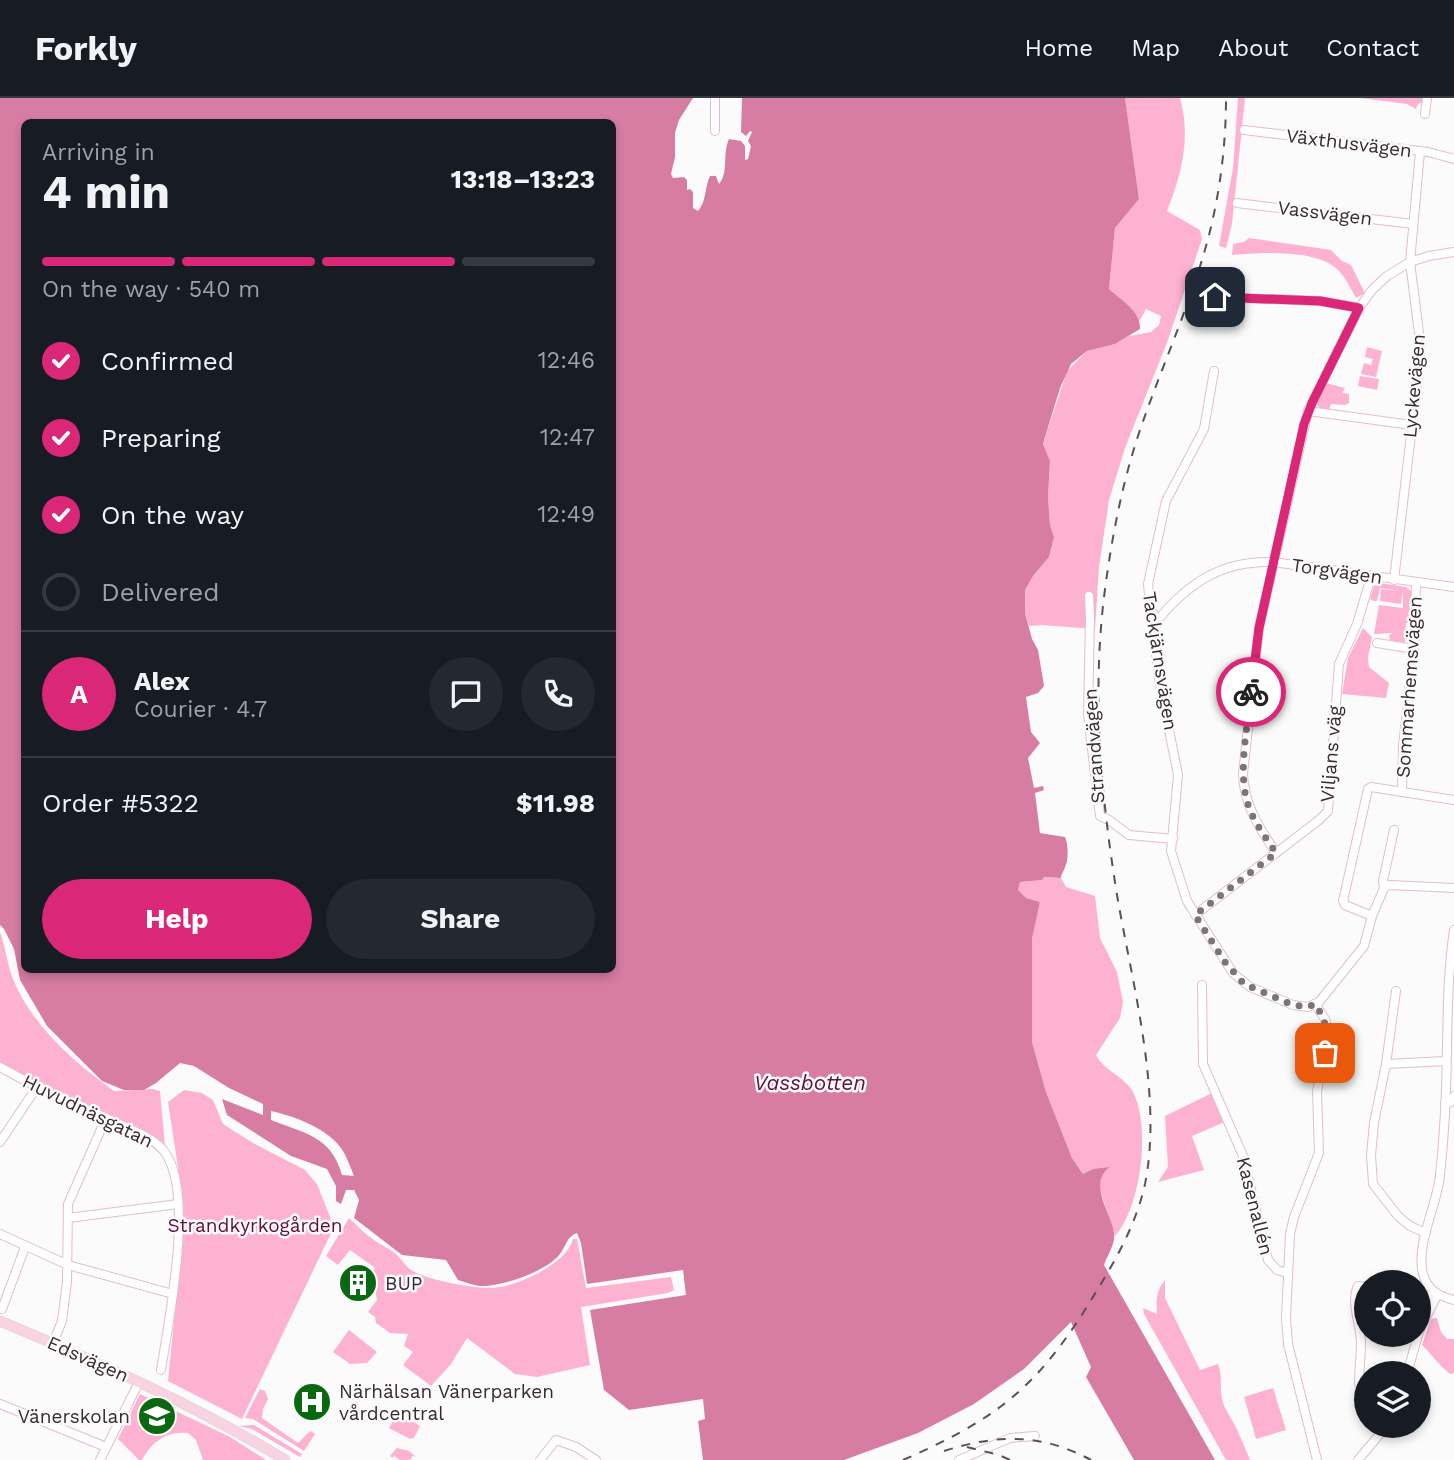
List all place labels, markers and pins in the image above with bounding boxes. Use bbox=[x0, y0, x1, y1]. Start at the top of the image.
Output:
pin bbox=[1185, 267, 1245, 327]
pin bbox=[1295, 1023, 1355, 1083]
building icon: BUP bbox=[337, 1262, 379, 1304]
place label: BUP bbox=[385, 1272, 422, 1295]
place label: Närhälsan Vänerparken vårdcentral bbox=[339, 1380, 554, 1425]
hospital icon: Närhälsan Vänerparken vårdcentral bbox=[291, 1381, 333, 1423]
school or university icon: Vänerskolan bbox=[136, 1395, 178, 1437]
place label: Vänerskolan bbox=[18, 1405, 130, 1428]

